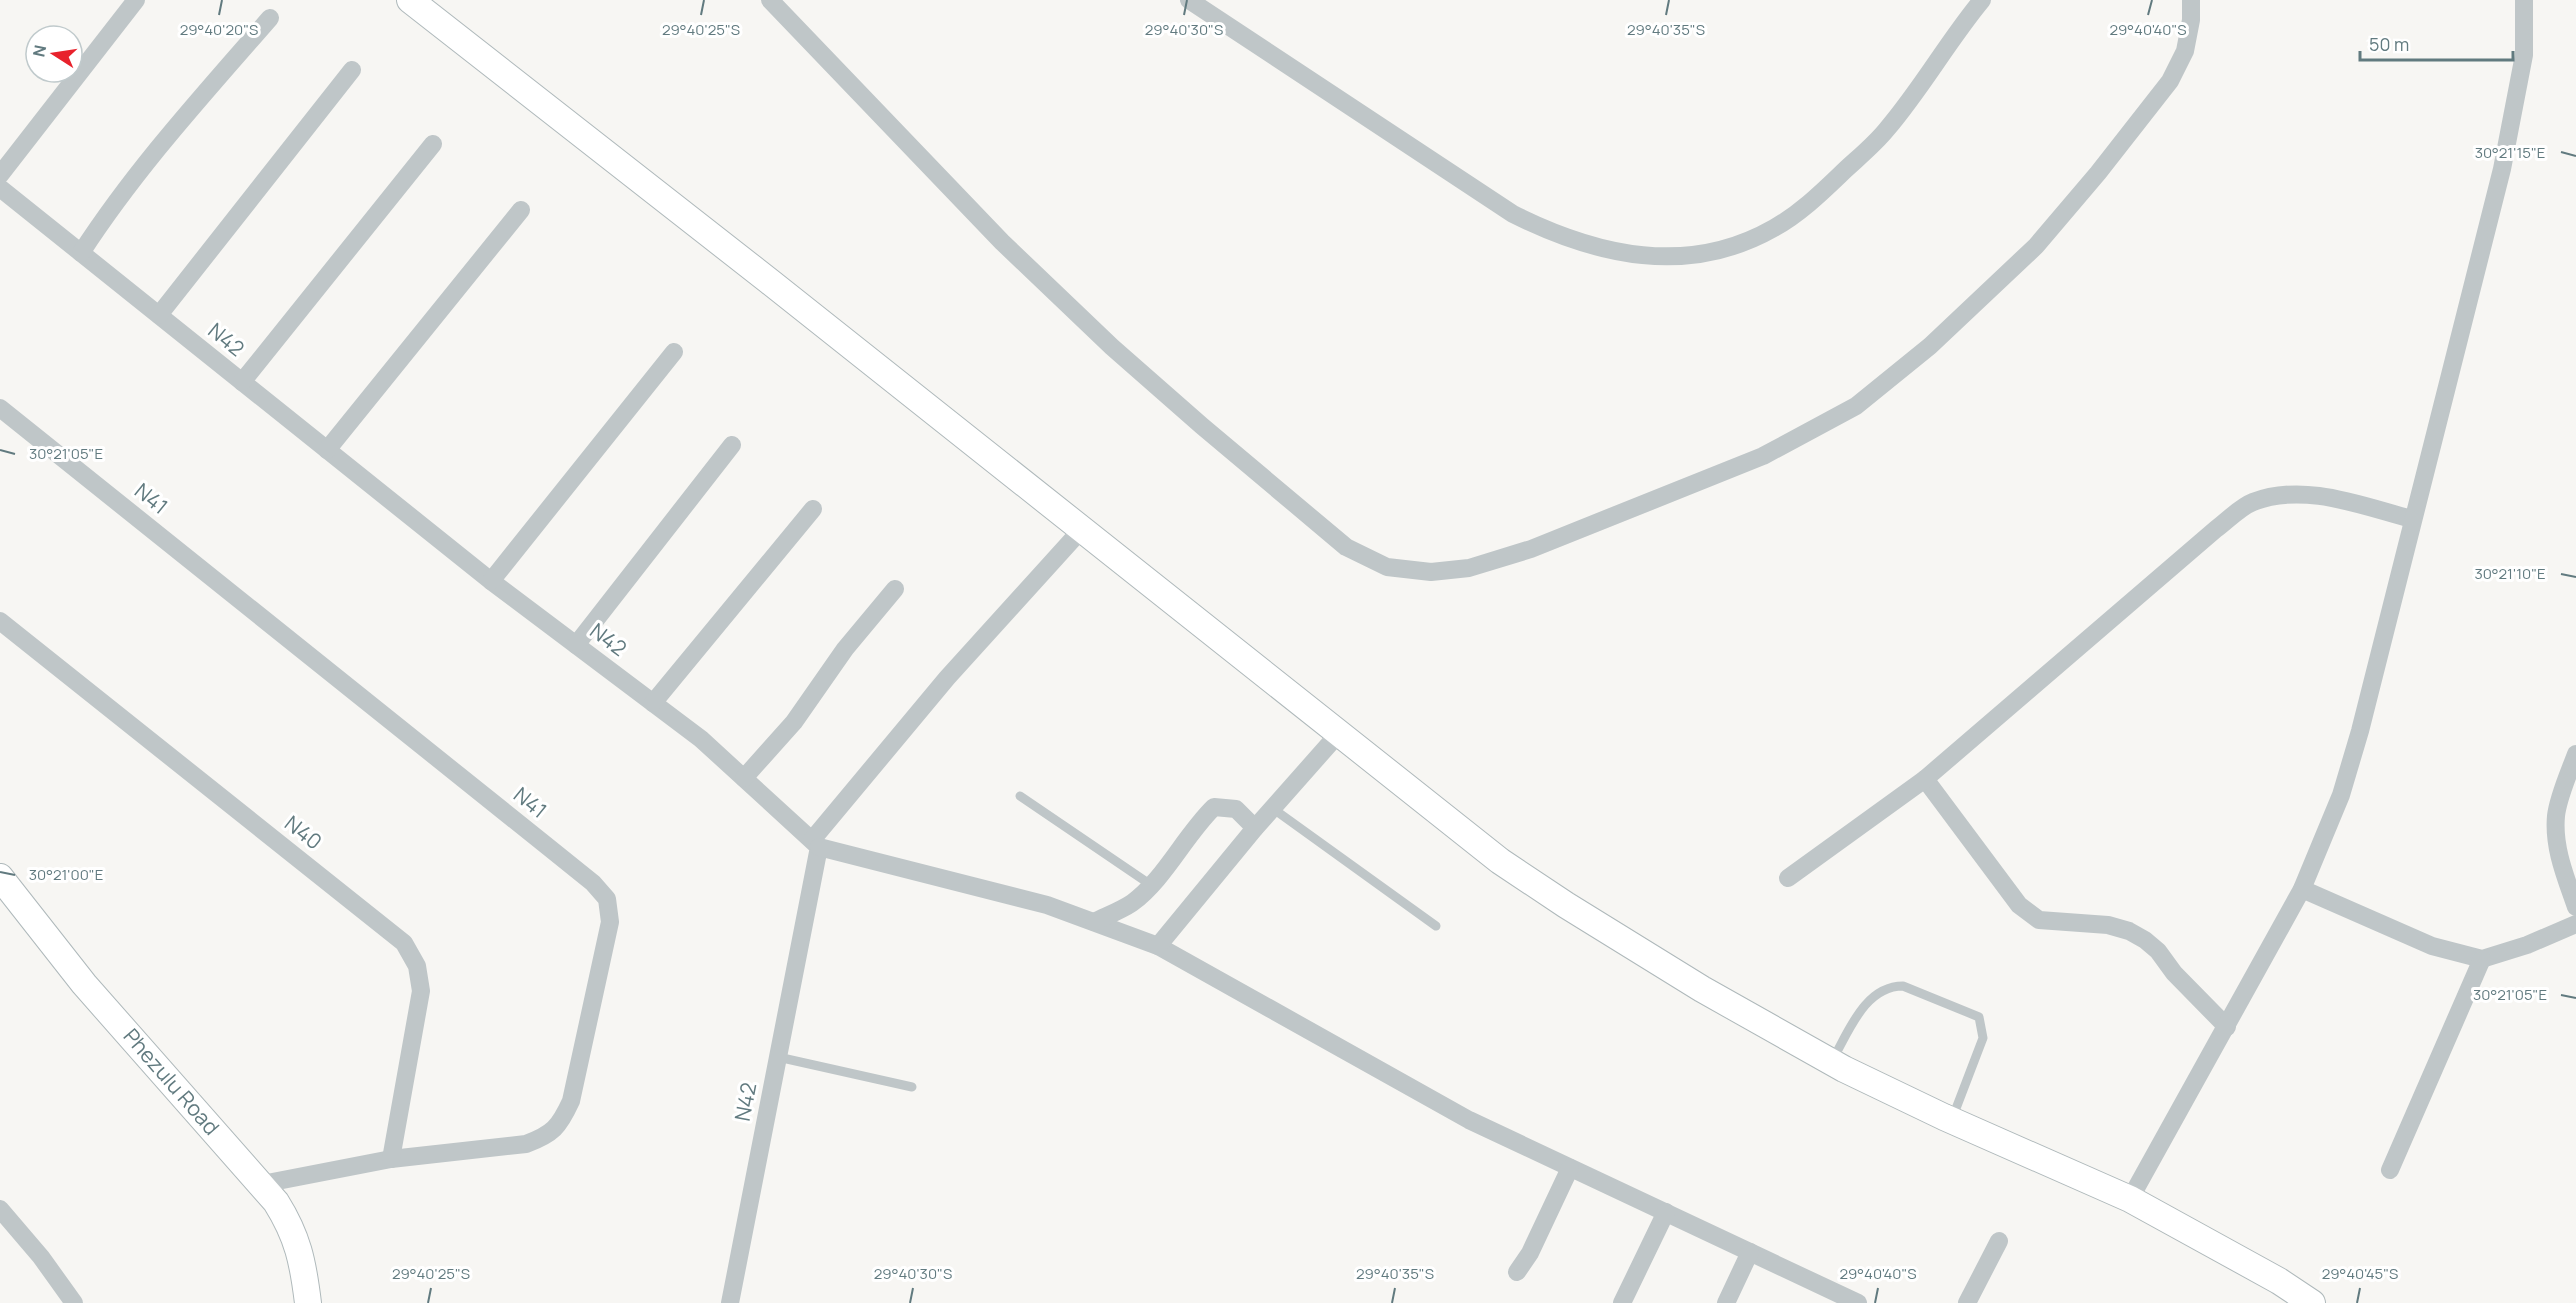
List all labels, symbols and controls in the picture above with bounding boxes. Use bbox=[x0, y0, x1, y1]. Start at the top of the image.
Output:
text: 29°40'20"S bbox=[180, 19, 258, 40]
text: 29°40'25"S bbox=[662, 19, 740, 40]
text: 29°40'30"S bbox=[1145, 19, 1223, 40]
text: 29°40'35"S bbox=[1627, 19, 1705, 40]
text: 29°40'40"S bbox=[2109, 19, 2187, 40]
north arrow bbox=[24, 24, 84, 84]
scale bar bbox=[2360, 24, 2513, 62]
text: 50 m bbox=[2369, 32, 2409, 56]
text: N bbox=[27, 43, 51, 59]
text: 30°21'15"E bbox=[2475, 142, 2545, 163]
street label: N42 bbox=[203, 316, 250, 362]
text: 30°21'05"E bbox=[29, 443, 103, 464]
street label: N41 bbox=[129, 476, 174, 520]
text: 30°21'10"E bbox=[2474, 563, 2546, 584]
street label: N42 bbox=[585, 616, 632, 662]
street label: N41 bbox=[508, 780, 553, 824]
street label: N40 bbox=[279, 809, 328, 855]
text: 30°21'00"E bbox=[29, 864, 103, 885]
text: 30°21'05"E bbox=[2473, 984, 2547, 1005]
street label: Phezulu Road bbox=[118, 1022, 226, 1140]
street label: N42 bbox=[728, 1080, 762, 1123]
text: 29°40'25"S bbox=[392, 1263, 470, 1284]
text: 29°40'30"S bbox=[874, 1263, 952, 1284]
text: 29°40'35"S bbox=[1356, 1263, 1434, 1284]
text: 29°40'40"S bbox=[1839, 1263, 1917, 1284]
text: 29°40'45"S bbox=[2322, 1263, 2398, 1284]

